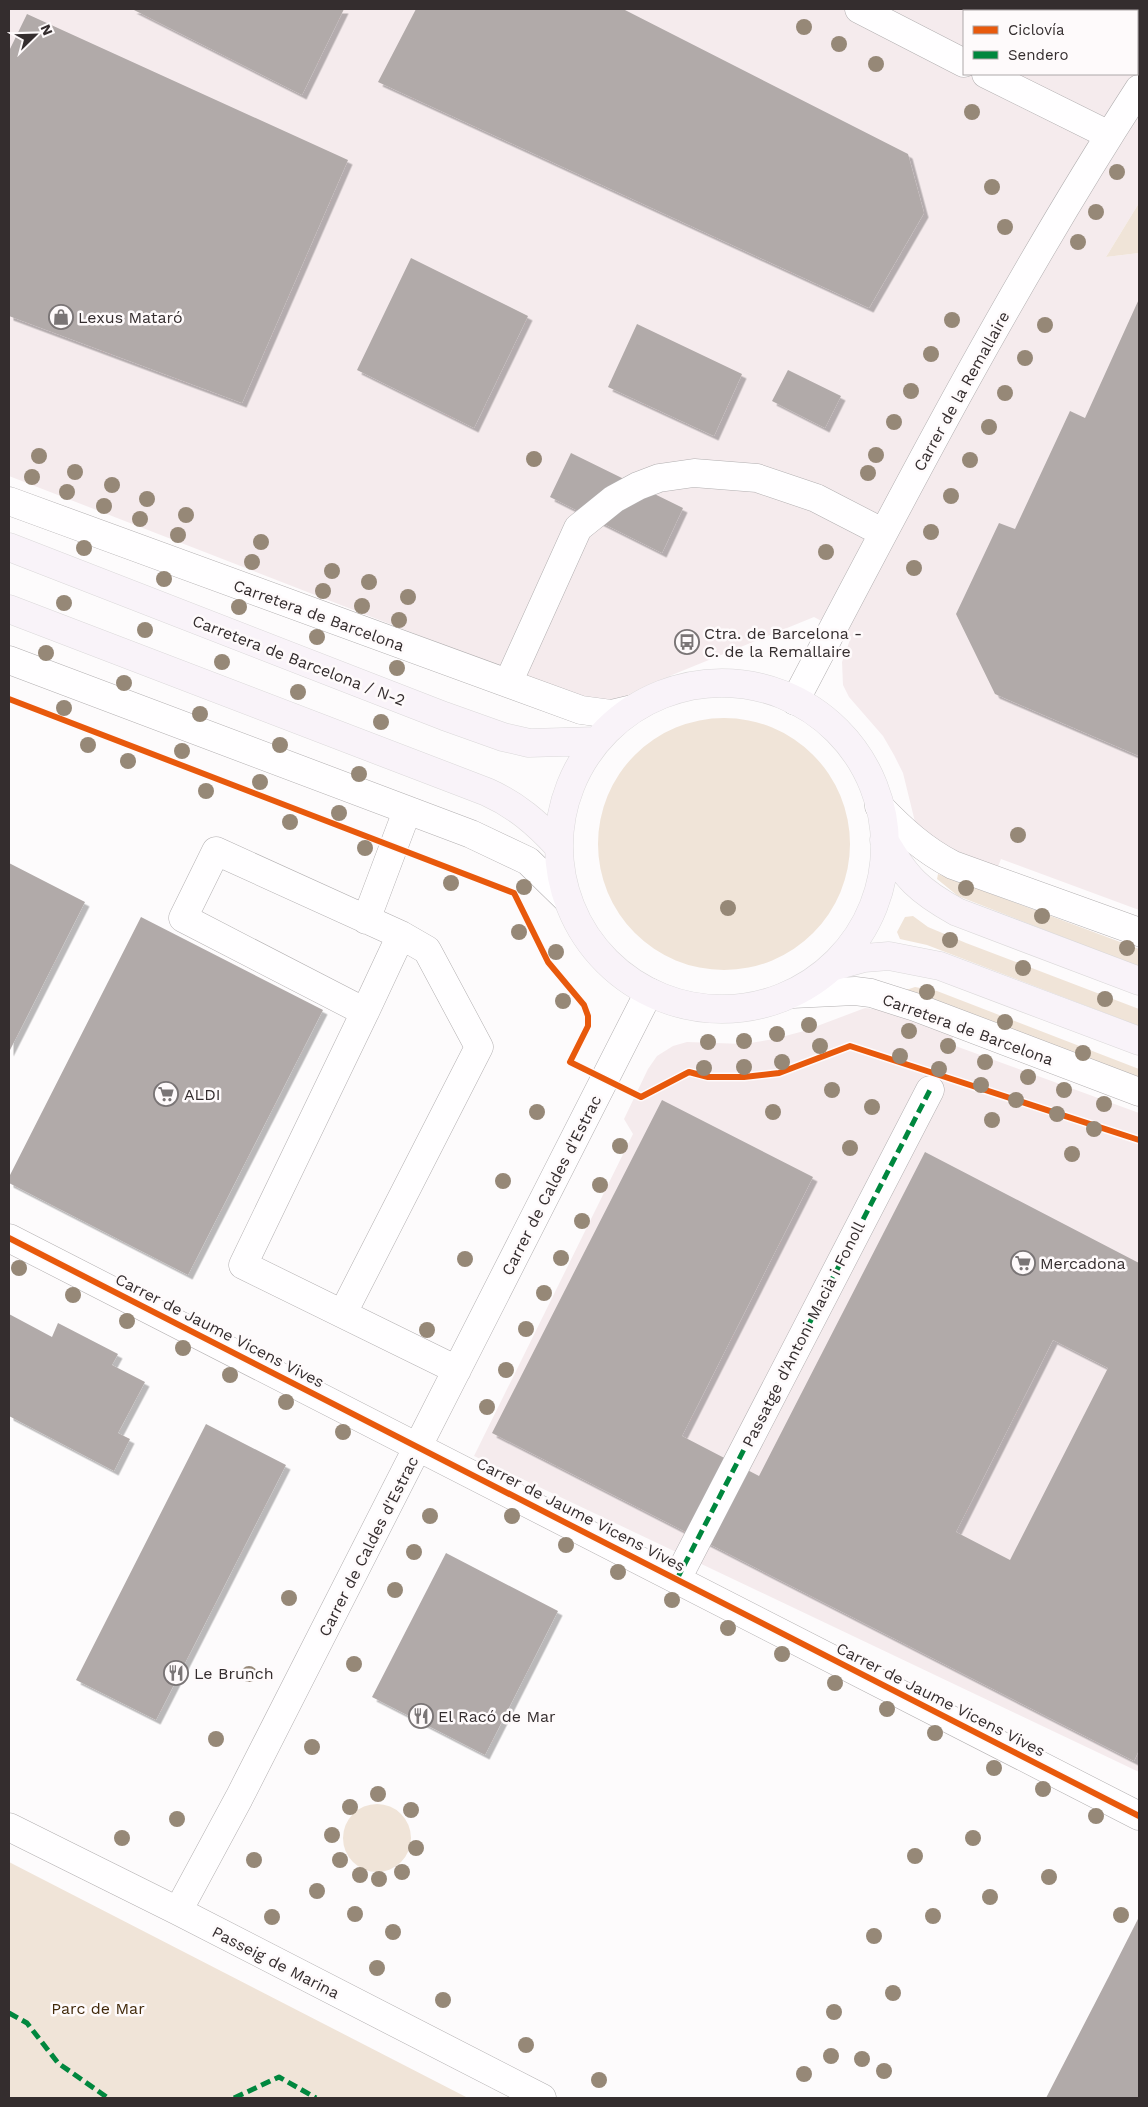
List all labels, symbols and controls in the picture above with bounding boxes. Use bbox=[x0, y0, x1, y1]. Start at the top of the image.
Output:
north arrow bbox=[10, 10, 60, 60]
legend bbox=[963, 10, 1138, 75]
text: Ciclovía bbox=[1008, 21, 1065, 39]
text: N bbox=[38, 22, 56, 38]
text: Sendero bbox=[1008, 46, 1069, 64]
shop icon: Lexus Mataró bbox=[48, 304, 74, 330]
place label: Lexus Mataró bbox=[78, 308, 182, 327]
street label: Carrer de la Remallaire bbox=[910, 308, 1013, 475]
street label: Carretera de Barcelona bbox=[231, 576, 407, 655]
street label: Carretera de Barcelona / N-2 bbox=[190, 611, 408, 710]
place label: Ctra. de Barcelona - C. de la Remallaire bbox=[704, 624, 862, 661]
bus stop icon: Ctra. de Barcelona - C. de la Remallaire bbox=[674, 629, 700, 655]
street label: Carretera de Barcelona bbox=[880, 990, 1056, 1069]
supermarket icon: ALDI bbox=[153, 1081, 179, 1107]
place label: ALDI bbox=[184, 1085, 220, 1104]
street label: Carrer de Caldes d'Estrac bbox=[498, 1092, 605, 1279]
street label: Passatge d'Antoni Macià i Fonoll bbox=[738, 1218, 869, 1450]
supermarket icon: Mercadona bbox=[1010, 1250, 1036, 1276]
place label: Mercadona bbox=[1040, 1254, 1126, 1273]
street label: Carrer de Jaume Vicens Vives bbox=[112, 1269, 327, 1392]
street label: Carrer de Caldes d'Estrac bbox=[315, 1453, 422, 1640]
street label: Carrer de Jaume Vicens Vives bbox=[473, 1453, 688, 1576]
street label: Carrer de Jaume Vicens Vives bbox=[833, 1638, 1048, 1761]
restaurant icon: Le Brunch bbox=[163, 1660, 189, 1686]
place label: Le Brunch bbox=[194, 1664, 274, 1683]
restaurant icon: El Racó de Mar bbox=[408, 1703, 434, 1729]
place label: El Racó de Mar bbox=[438, 1707, 556, 1726]
street label: Passeig de Marina bbox=[209, 1922, 343, 2003]
park label: Parc de Mar bbox=[51, 1999, 145, 2018]

